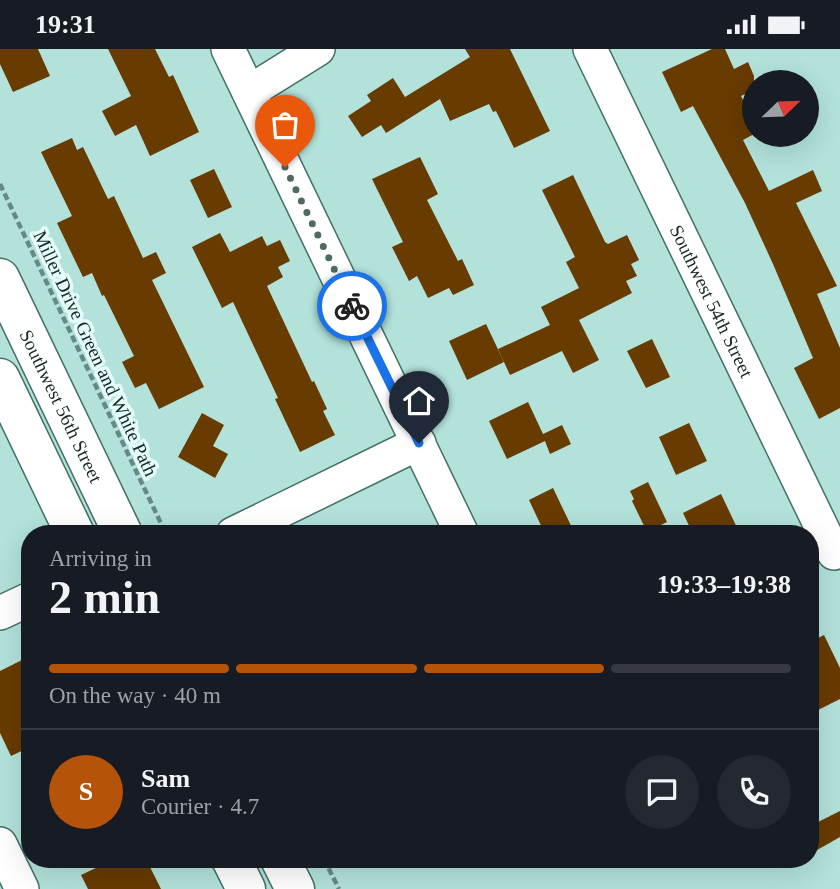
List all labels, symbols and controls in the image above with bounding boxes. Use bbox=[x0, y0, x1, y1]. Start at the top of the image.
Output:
text: 19:31 bbox=[35, 10, 96, 39]
north arrow bbox=[742, 70, 819, 147]
map controls bbox=[742, 70, 819, 147]
pin bbox=[255, 95, 315, 167]
icon: bag bbox=[266, 106, 304, 144]
street label: Southwest 54th Street bbox=[666, 222, 758, 382]
street label: Miller Drive Green and White Path bbox=[29, 227, 162, 480]
courier bbox=[317, 271, 387, 341]
icon: bike bbox=[333, 287, 371, 325]
street label: Southwest 56th Street bbox=[15, 326, 107, 487]
pin bbox=[389, 371, 449, 443]
icon: home bbox=[400, 382, 438, 420]
text: Arriving in bbox=[49, 546, 152, 571]
text: 19:33–19:38 bbox=[657, 570, 791, 599]
text: 2 min bbox=[49, 572, 160, 623]
text: On the way · 40 m bbox=[49, 683, 221, 708]
button: chat bbox=[625, 755, 699, 829]
button: phone bbox=[717, 755, 791, 829]
text: Sam bbox=[141, 764, 190, 793]
text: S bbox=[79, 777, 93, 806]
text: Courier · 4.7 bbox=[141, 794, 259, 819]

